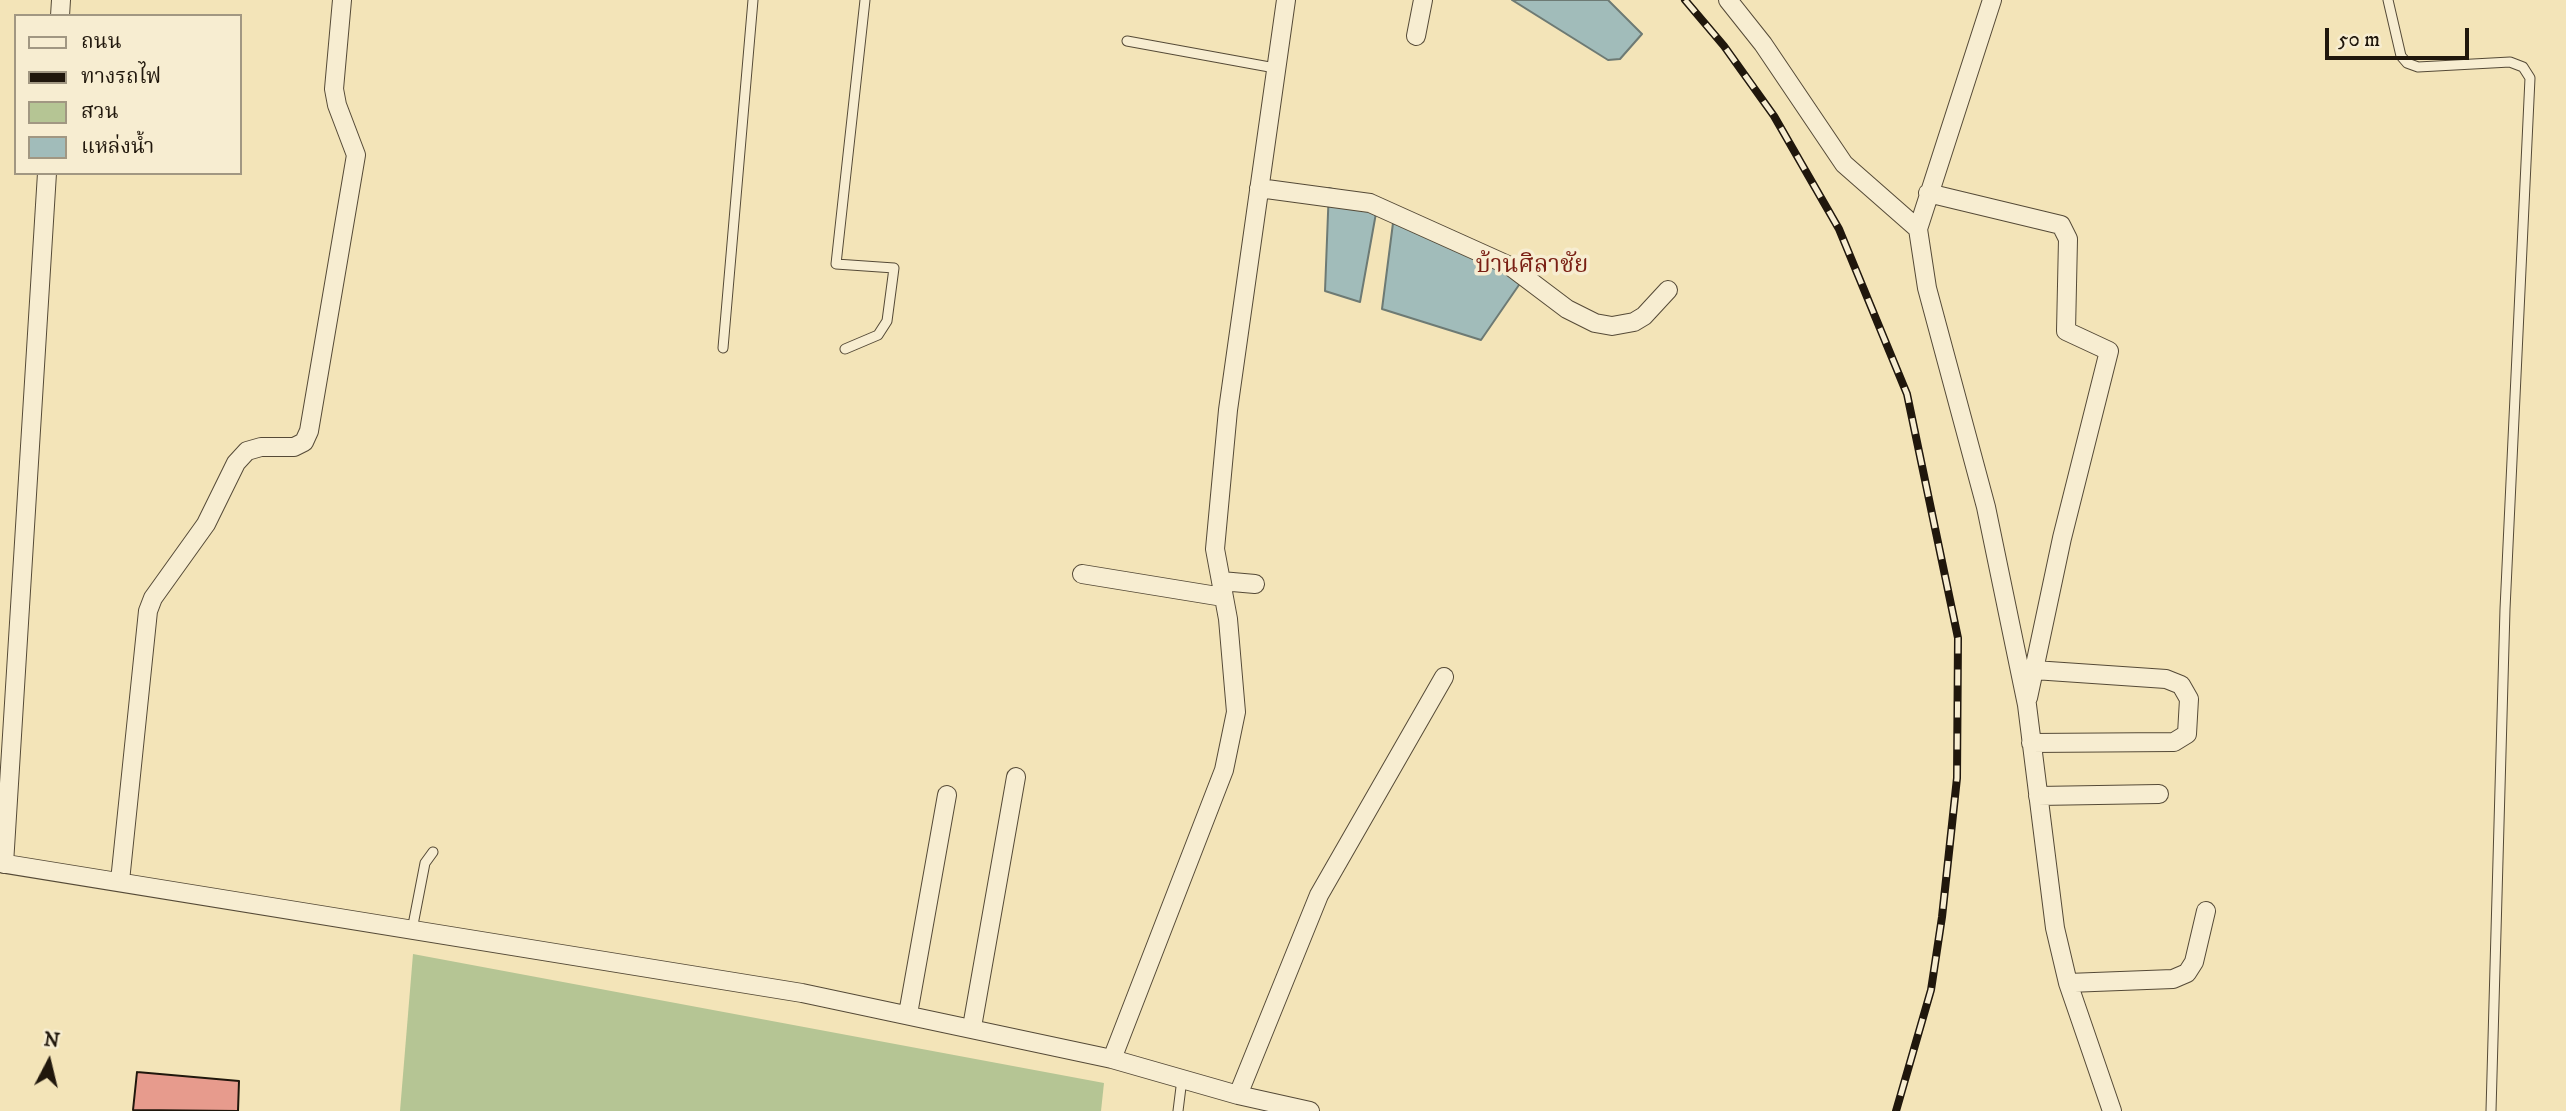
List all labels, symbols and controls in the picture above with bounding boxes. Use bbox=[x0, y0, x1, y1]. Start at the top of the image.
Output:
legend bbox=[14, 14, 242, 175]
scale bar bbox=[2328, 14, 2472, 58]
text: 50 m bbox=[2338, 27, 2380, 53]
text: ถนน bbox=[81, 29, 122, 55]
text: ทางรถไฟ bbox=[81, 64, 161, 90]
text: สวน bbox=[81, 99, 119, 125]
text: แหล่งน้ำ bbox=[81, 134, 154, 160]
district label: บ้านศิลาชัย bbox=[1476, 253, 1588, 281]
north arrow bbox=[14, 1027, 84, 1097]
text: N bbox=[42, 1028, 61, 1053]

